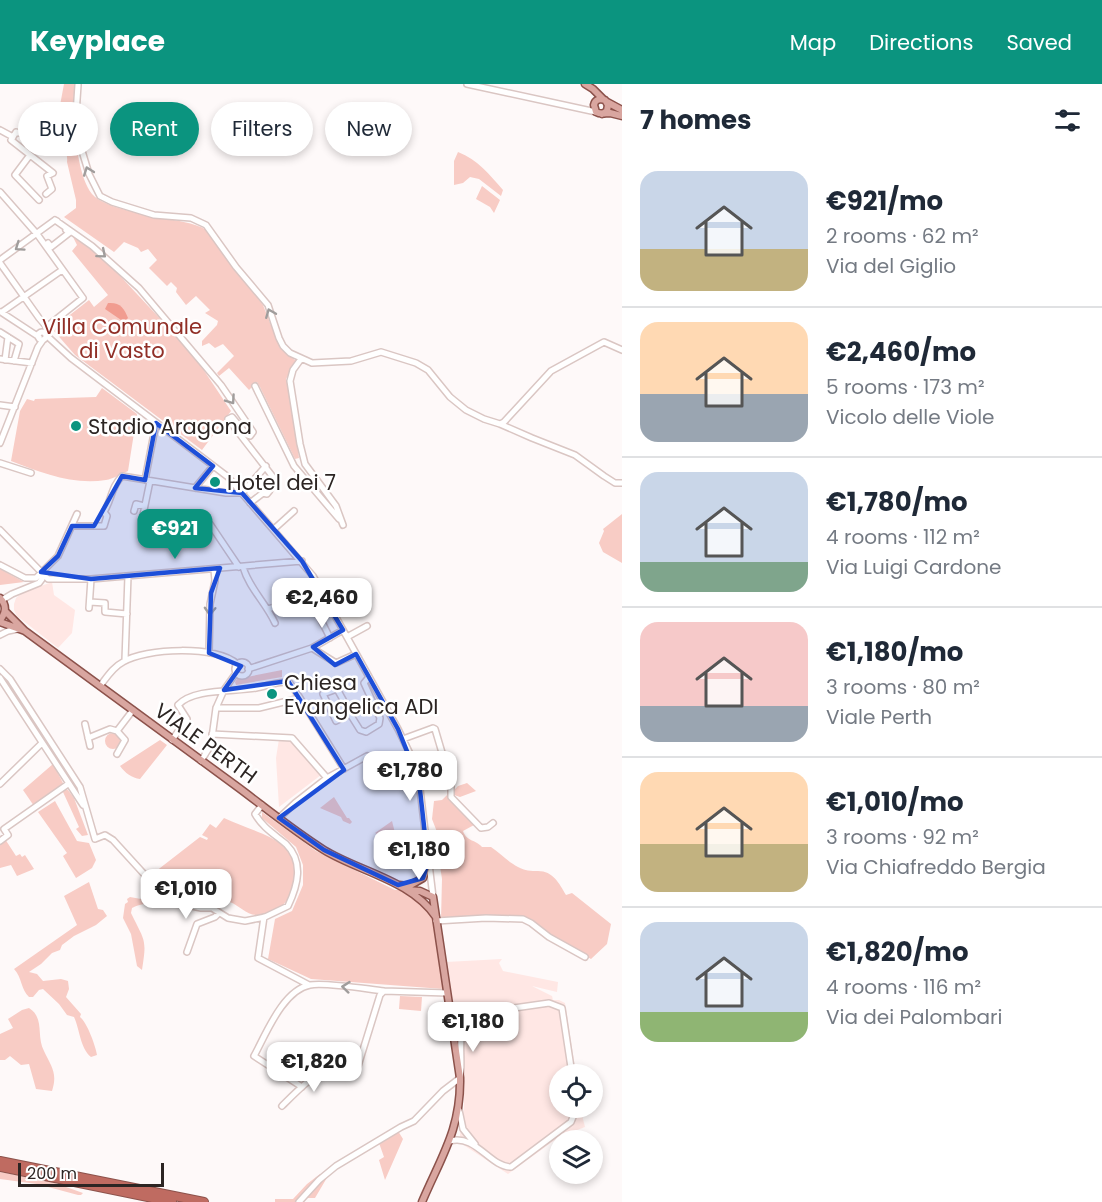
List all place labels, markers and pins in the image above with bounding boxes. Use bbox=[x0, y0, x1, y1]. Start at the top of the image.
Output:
place label: Stadio Aragona bbox=[88, 412, 252, 441]
marker: Stadio Aragona bbox=[69, 419, 83, 433]
place label: Hotel dei 7 bbox=[227, 468, 336, 497]
marker: Hotel dei 7 bbox=[208, 475, 222, 489]
pin: €921 bbox=[139, 509, 211, 560]
pin: €2,460 bbox=[273, 578, 371, 629]
place label: Chiesa Evangelica ADI bbox=[284, 668, 438, 721]
marker: Chiesa Evangelica ADI bbox=[265, 687, 279, 701]
pin: €1,780 bbox=[361, 751, 459, 802]
pin: €1,180 bbox=[370, 830, 468, 881]
pin: €1,010 bbox=[137, 869, 235, 920]
pin: €1,180 bbox=[424, 1002, 522, 1053]
pin: €1,820 bbox=[265, 1042, 363, 1093]

